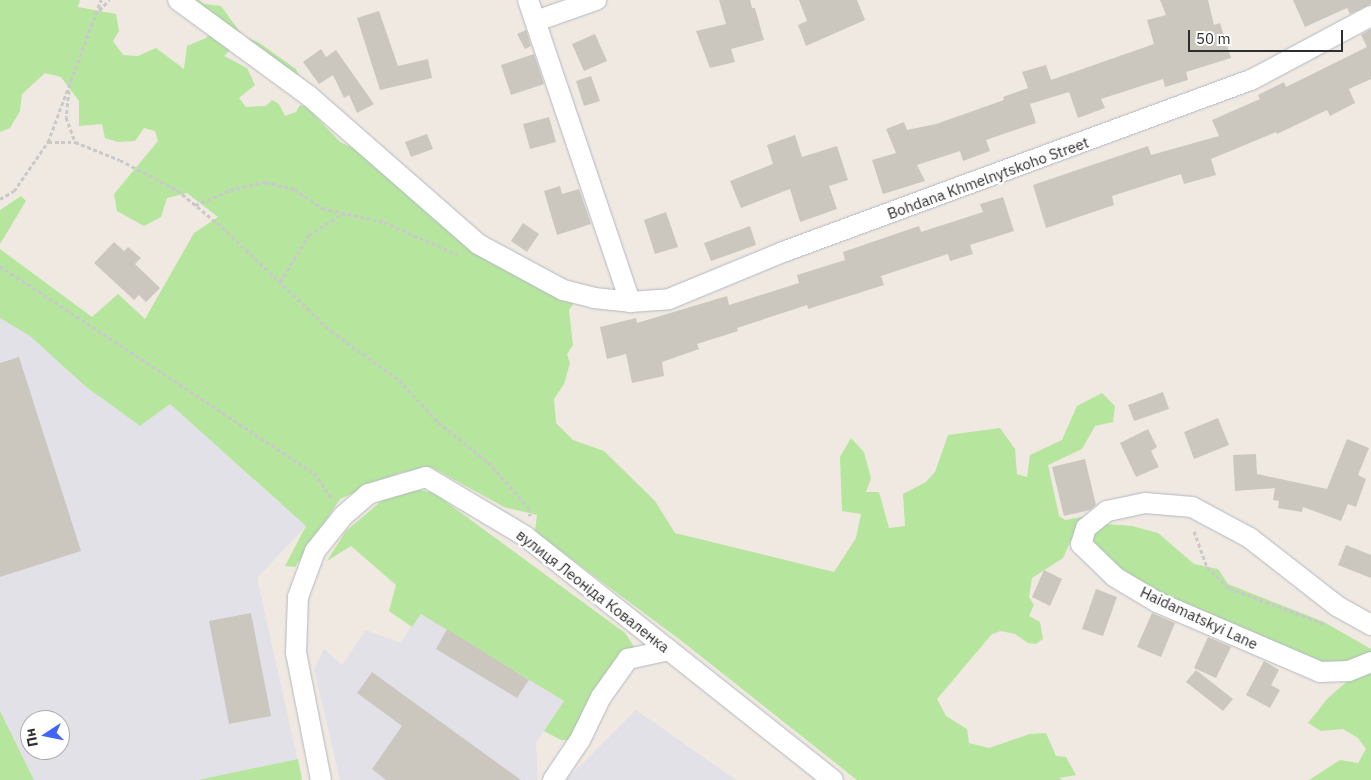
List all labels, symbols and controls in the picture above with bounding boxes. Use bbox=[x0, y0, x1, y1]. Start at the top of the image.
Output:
scale bar bbox=[1191, 20, 1346, 52]
text: 50 m bbox=[1196, 29, 1231, 48]
street label: Bohdana Khmelnytskoho Street bbox=[885, 133, 1091, 223]
street label: вулиця Леоніда Коваленка bbox=[513, 526, 673, 656]
street label: Haidamatskyi Lane bbox=[1137, 583, 1261, 653]
north arrow bbox=[20, 710, 70, 760]
text: Пн bbox=[21, 727, 42, 748]

